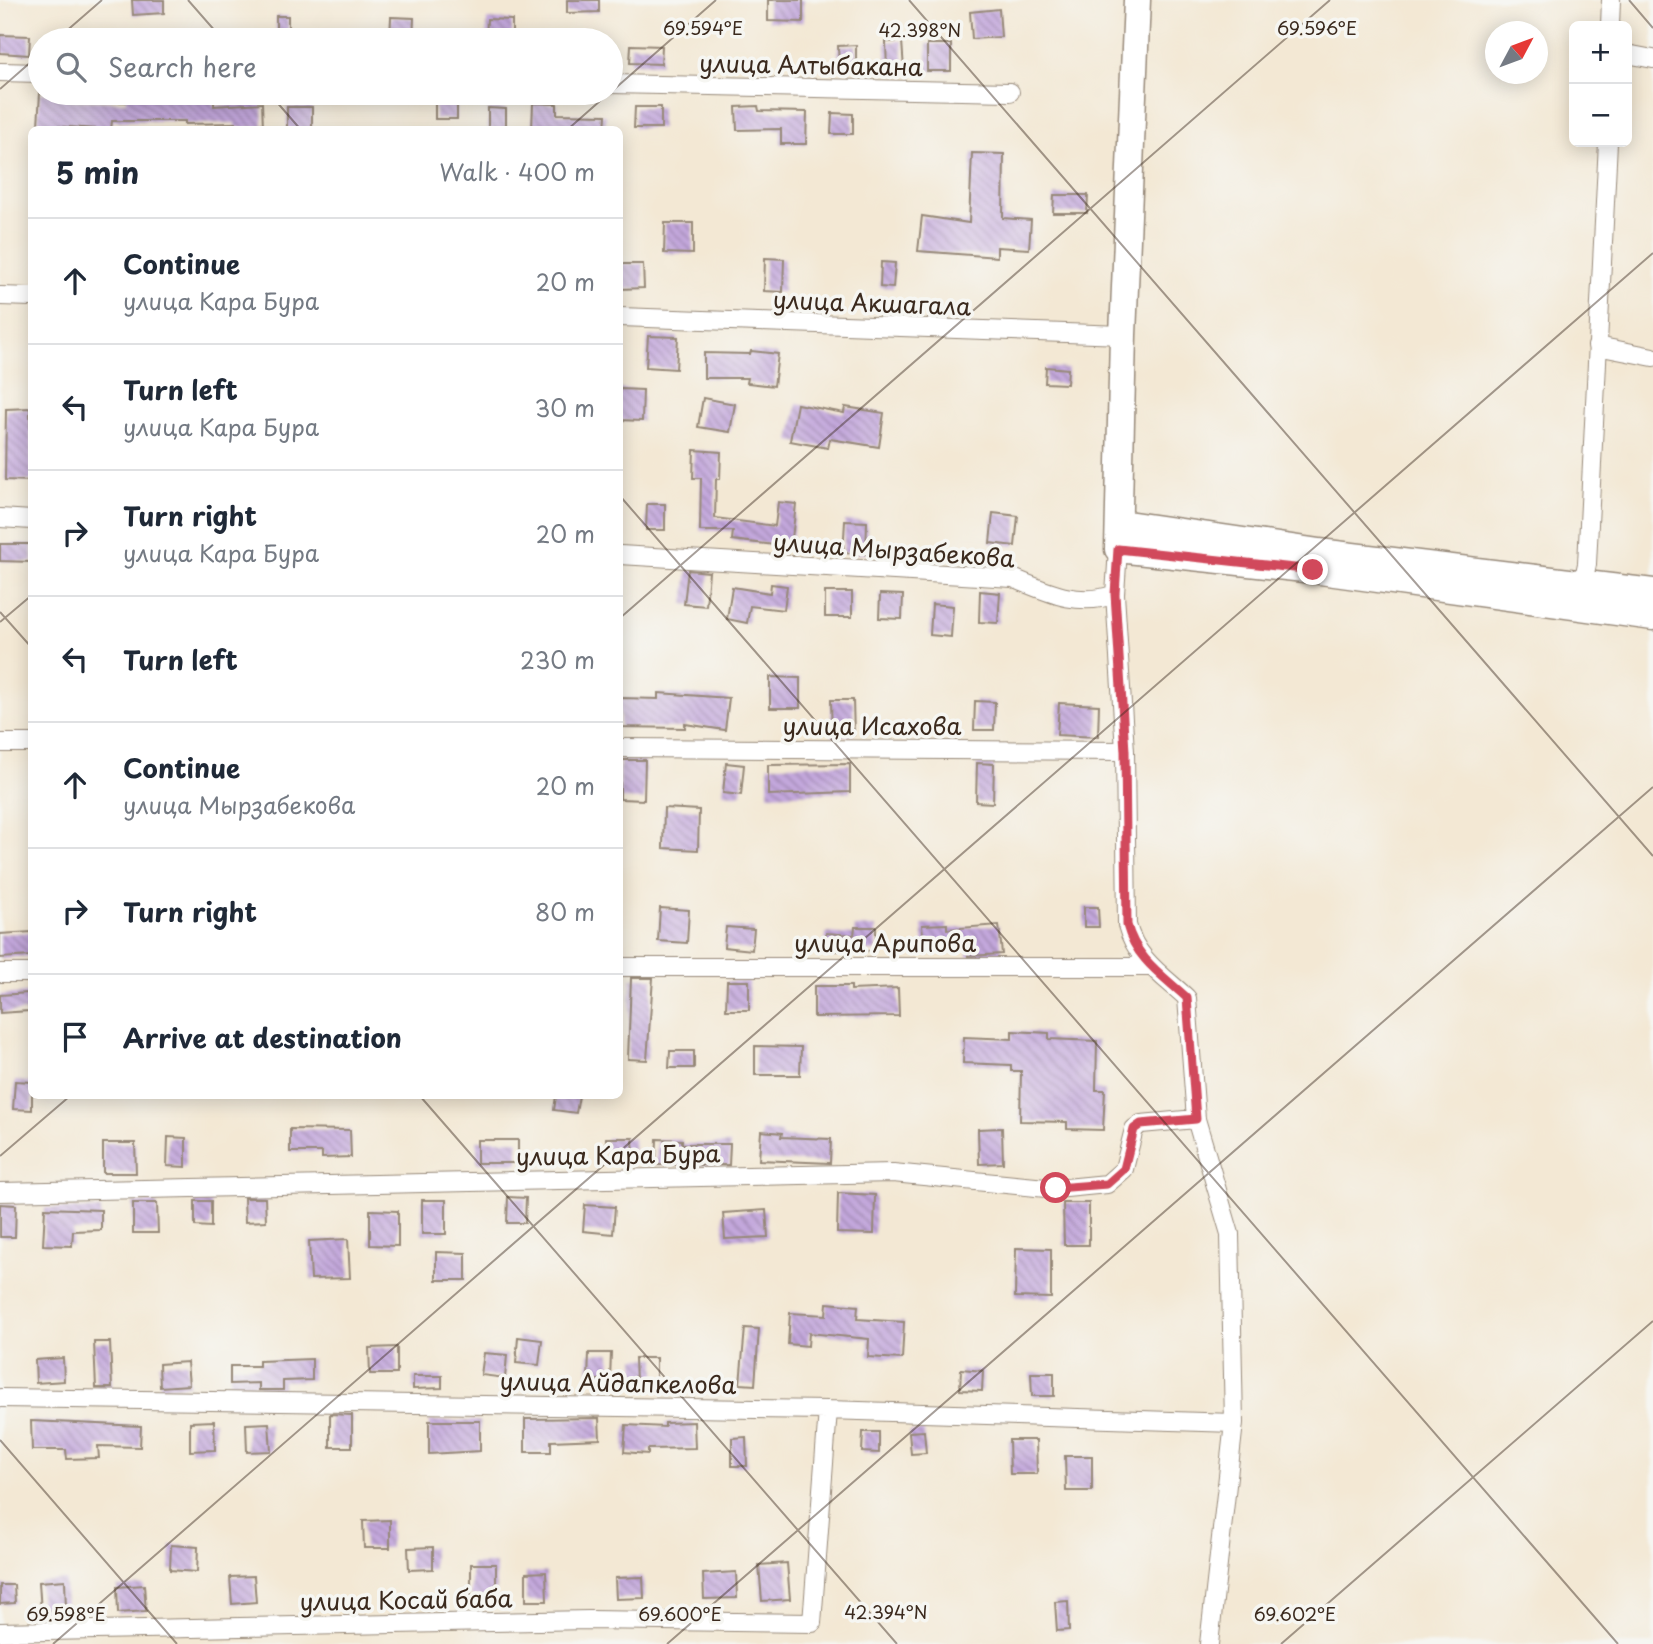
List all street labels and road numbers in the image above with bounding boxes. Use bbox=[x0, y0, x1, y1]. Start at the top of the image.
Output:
street label: улица Алтыбакана bbox=[699, 44, 923, 84]
street label: улица Акшагала bbox=[772, 281, 972, 323]
street label: улица Мырзабекова bbox=[772, 523, 1016, 575]
street label: улица Исахова bbox=[783, 707, 961, 743]
street label: улица Арипова bbox=[794, 924, 976, 960]
street label: улица Кара Бура bbox=[515, 1134, 721, 1174]
street label: улица Айдапкелова bbox=[499, 1362, 737, 1402]
street label: улица Косай баба bbox=[299, 1579, 513, 1619]

